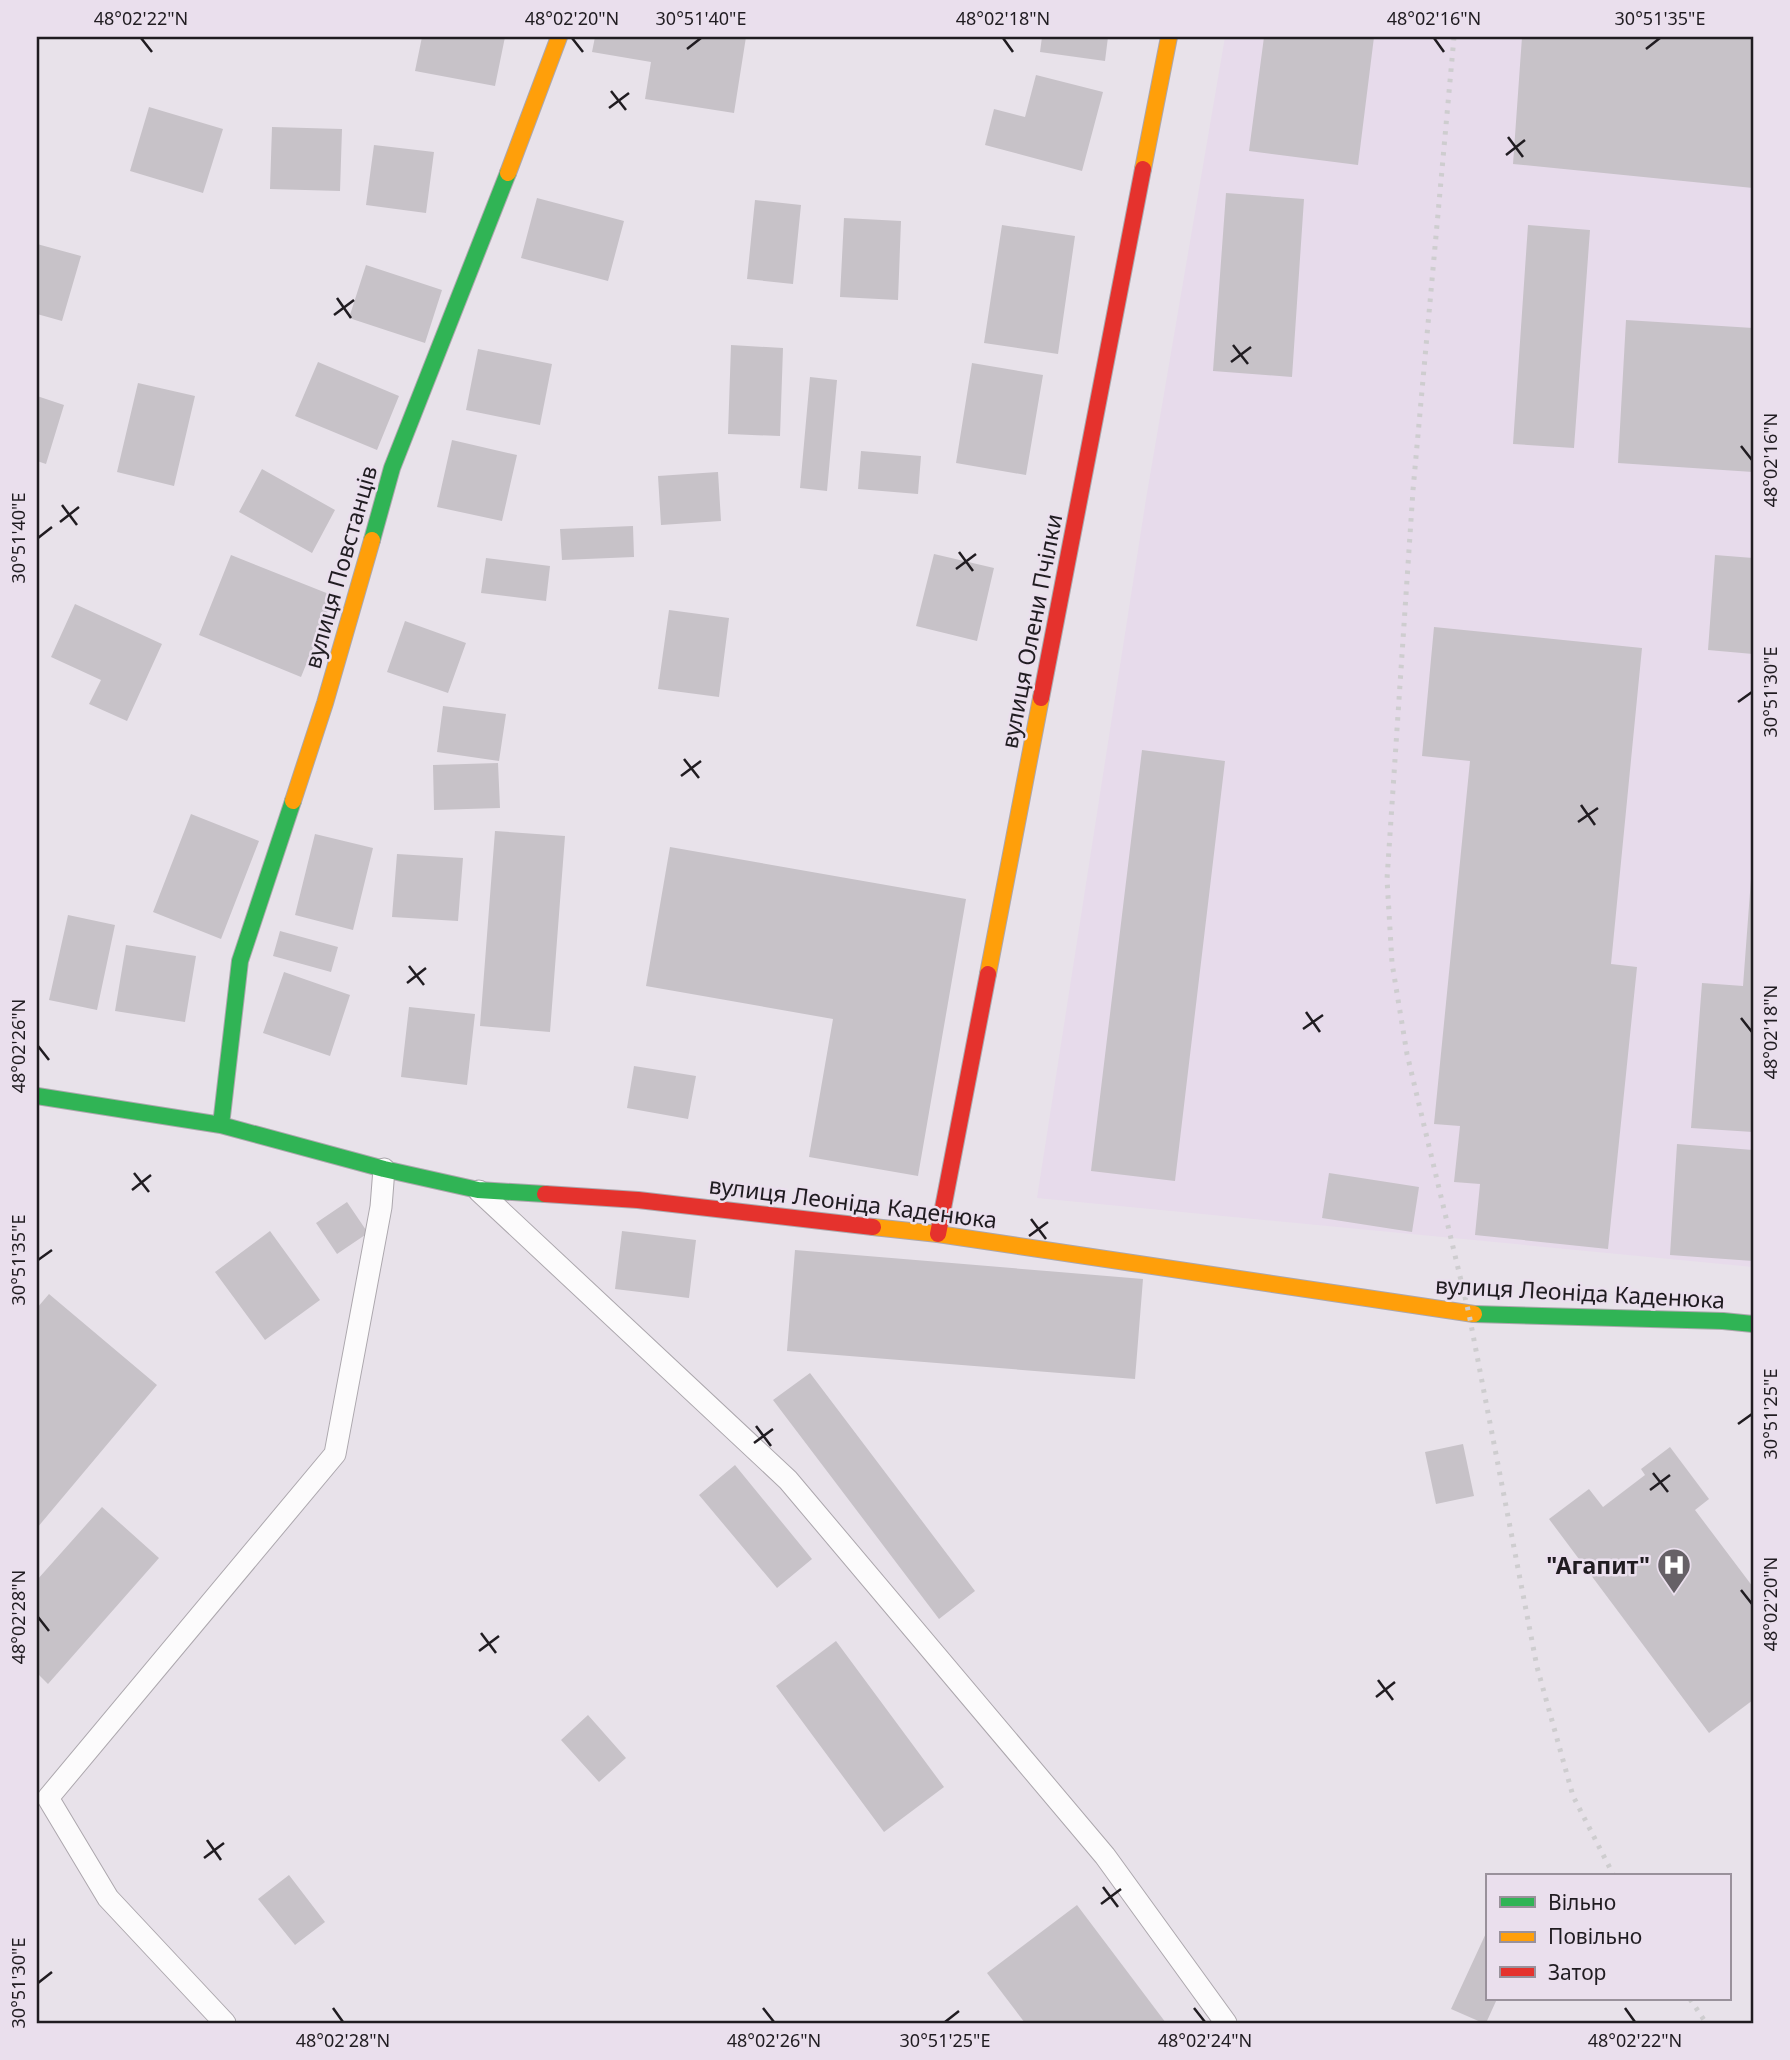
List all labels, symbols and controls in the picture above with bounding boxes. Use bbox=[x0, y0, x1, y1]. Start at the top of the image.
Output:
text: 48°02'22"N bbox=[94, 6, 188, 30]
text: 48°02'20"N bbox=[525, 6, 619, 30]
text: 30°51'40"E bbox=[656, 6, 746, 30]
text: 48°02'18"N bbox=[956, 6, 1050, 30]
text: 48°02'16"N bbox=[1387, 6, 1481, 30]
text: 30°51'35"E bbox=[1615, 6, 1705, 30]
text: 48°02'16"N bbox=[1758, 413, 1782, 507]
street label: вулиця Повстанців bbox=[296, 462, 384, 672]
text: 30°51'40"E bbox=[6, 493, 30, 583]
street label: вулиця Олени Пчілки bbox=[993, 511, 1069, 751]
text: 30°51'30"E bbox=[1758, 647, 1782, 737]
text: 48°02'18"N bbox=[1758, 985, 1782, 1079]
text: 48°02'26"N bbox=[6, 999, 30, 1093]
street label: вулиця Леоніда Каденюка bbox=[707, 1168, 999, 1236]
text: 30°51'35"E bbox=[6, 1215, 30, 1305]
street label: вулиця Леоніда Каденюка bbox=[1434, 1268, 1726, 1316]
text: 30°51'25"E bbox=[1758, 1369, 1782, 1459]
hospital icon: "Агапит" bbox=[1655, 1546, 1693, 1595]
place label: "Агапит" bbox=[1546, 1549, 1650, 1581]
text: 48°02'20"N bbox=[1758, 1557, 1782, 1651]
text: 48°02'28"N bbox=[6, 1570, 30, 1664]
legend bbox=[1486, 1874, 1730, 2000]
text: Вільно bbox=[1548, 1888, 1616, 1916]
text: Повільно bbox=[1548, 1922, 1642, 1950]
text: 30°51'30"E bbox=[6, 1938, 30, 2028]
text: Затор bbox=[1548, 1958, 1606, 1986]
text: 48°02'28"N bbox=[296, 2028, 390, 2052]
text: 48°02'26"N bbox=[727, 2028, 821, 2052]
text: 30°51'25"E bbox=[900, 2028, 990, 2052]
text: 48°02'24"N bbox=[1158, 2028, 1252, 2052]
text: 48°02'22"N bbox=[1588, 2028, 1682, 2052]

